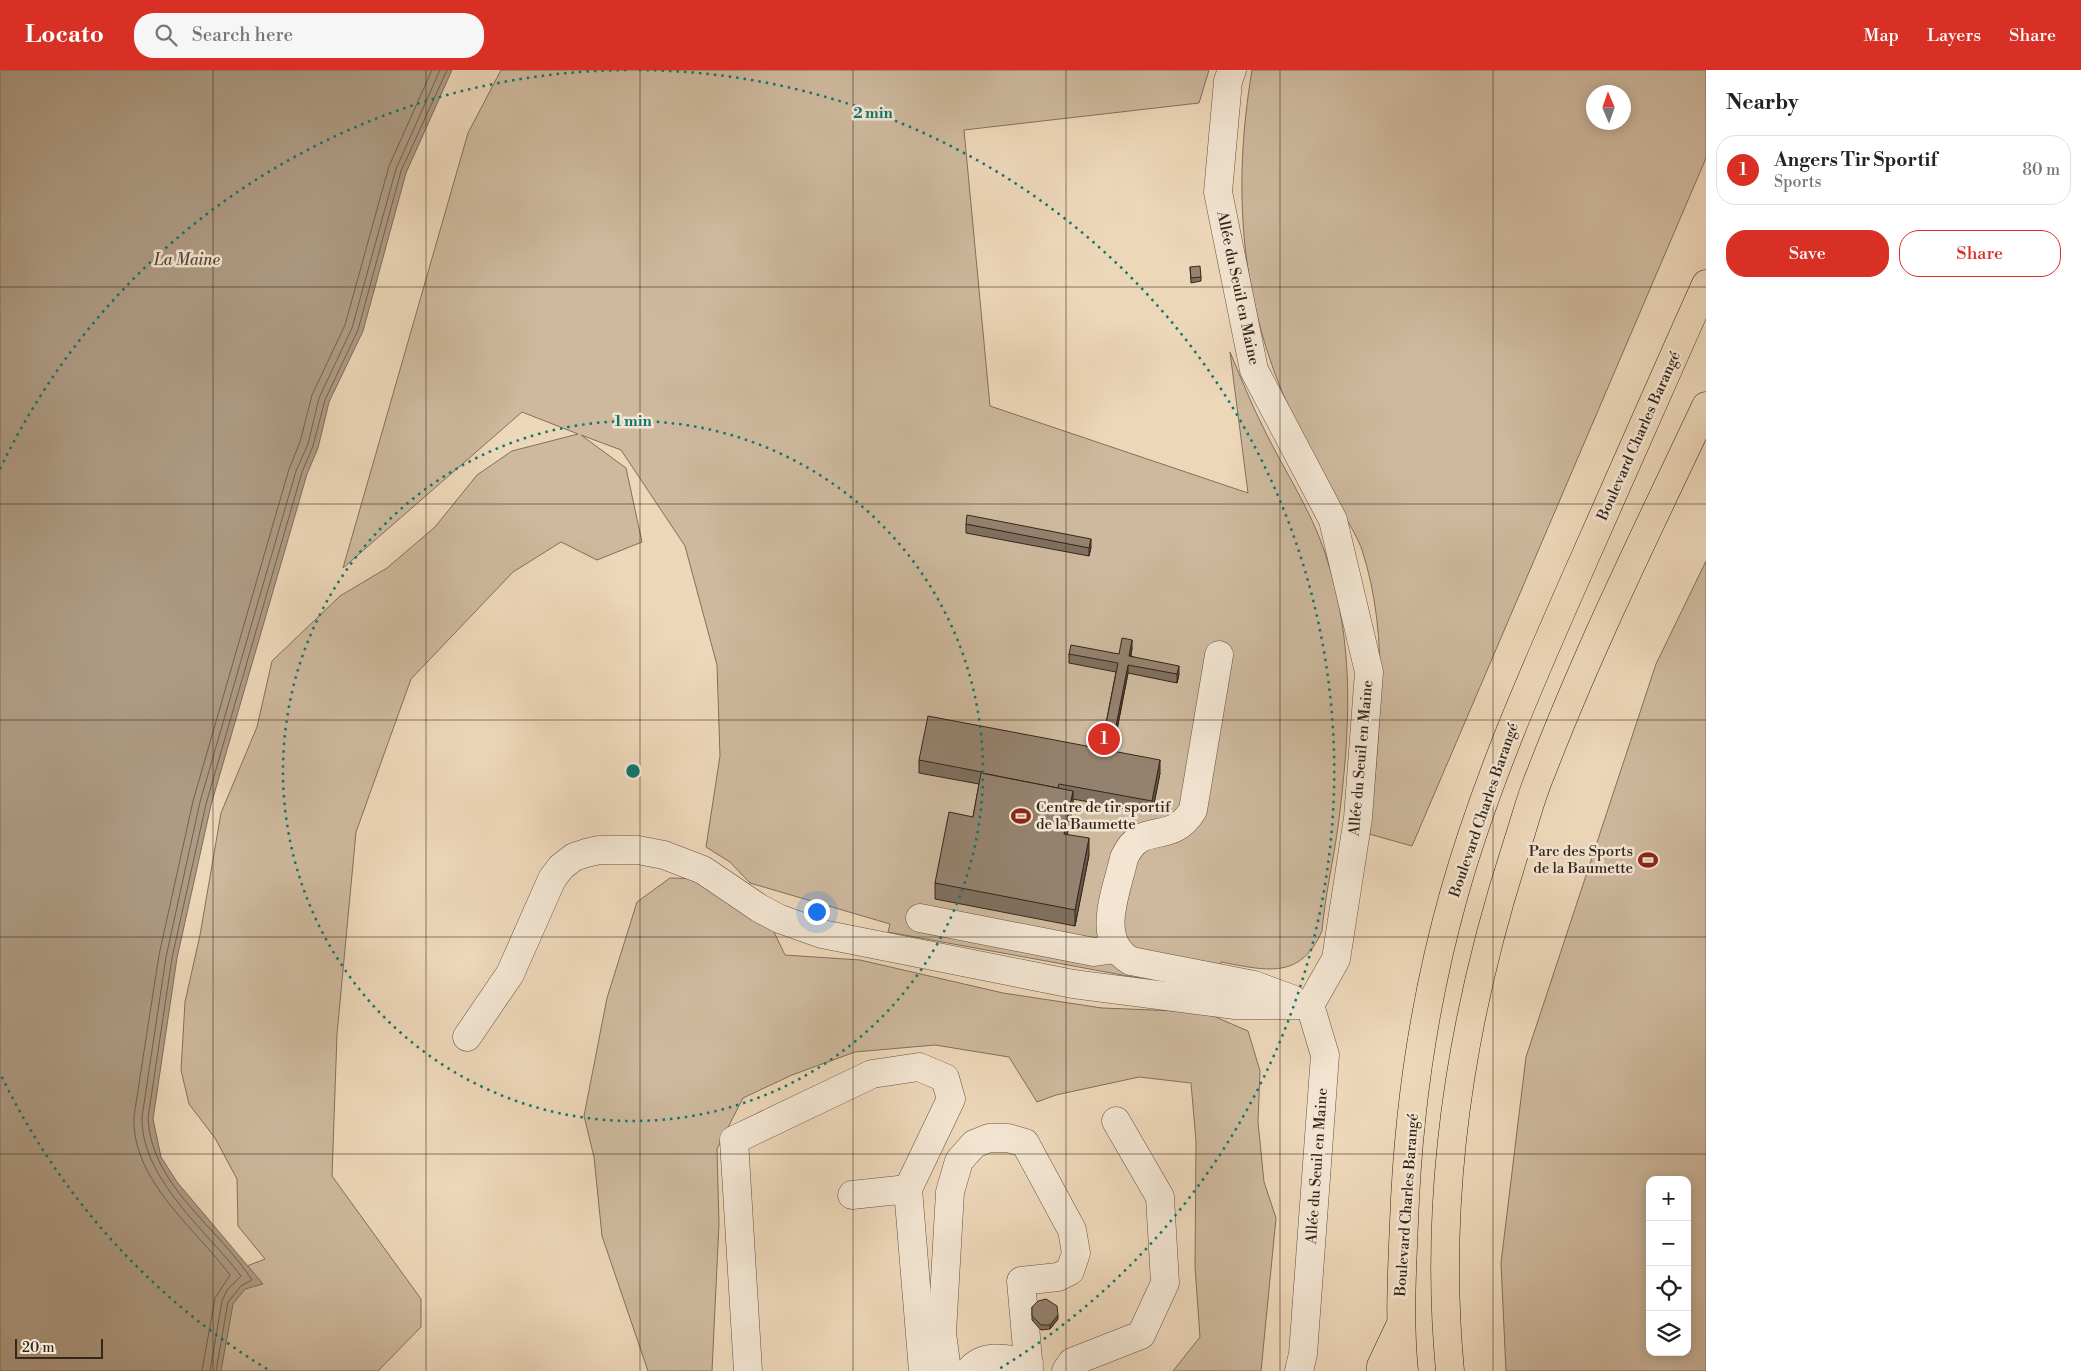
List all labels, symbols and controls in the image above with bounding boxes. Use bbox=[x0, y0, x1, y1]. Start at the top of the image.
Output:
search box bbox=[134, 13, 484, 58]
text: Locato bbox=[25, 20, 104, 50]
icon: search bbox=[152, 21, 180, 49]
text: Search here bbox=[192, 23, 293, 47]
text: Map bbox=[1864, 24, 1899, 47]
text: Layers bbox=[1927, 24, 1981, 47]
text: Share bbox=[2009, 24, 2056, 47]
north arrow bbox=[1586, 85, 1631, 130]
text: Nearby bbox=[1726, 90, 1799, 116]
text: 2 min bbox=[853, 104, 893, 123]
text: Angers Tir Sportif bbox=[1774, 148, 1937, 172]
text: 1 bbox=[1739, 160, 1747, 180]
text: 80 m bbox=[2022, 160, 2060, 180]
text: Sports bbox=[1774, 172, 1821, 192]
street label: Allée du Seuil en Maine bbox=[1212, 208, 1264, 367]
button: Save bbox=[1726, 230, 1889, 277]
button: Share bbox=[1899, 230, 2061, 277]
water label: La Maine bbox=[153, 250, 221, 270]
street label: Boulevard Charles Barangé bbox=[1593, 348, 1685, 525]
text: 1 min bbox=[614, 412, 652, 431]
street label: Allée du Seuil en Maine bbox=[1345, 679, 1377, 838]
pin: 1 bbox=[1088, 720, 1120, 758]
street label: Boulevard Charles Barangé bbox=[1445, 720, 1523, 901]
centre of rings bbox=[624, 762, 642, 780]
place label: Centre de tir sportif de la Baumette bbox=[1036, 798, 1171, 834]
sports icon: Centre de tir sportif de la Baumette bbox=[1010, 805, 1032, 827]
place label: Parc des Sports de la Baumette bbox=[1529, 842, 1633, 878]
sports icon: Parc des Sports de la Baumette bbox=[1637, 849, 1659, 871]
your location bbox=[804, 899, 830, 925]
street label: Allée du Seuil en Maine bbox=[1302, 1087, 1332, 1246]
street label: Boulevard Charles Barangé bbox=[1391, 1113, 1423, 1298]
map controls bbox=[1646, 1176, 1691, 1356]
button: + bbox=[1646, 1176, 1691, 1221]
button: − bbox=[1646, 1221, 1691, 1266]
button: locate bbox=[1646, 1266, 1691, 1311]
button: layers bbox=[1646, 1311, 1691, 1356]
scale bar bbox=[15, 1336, 102, 1359]
text: 20 m bbox=[22, 1339, 54, 1357]

